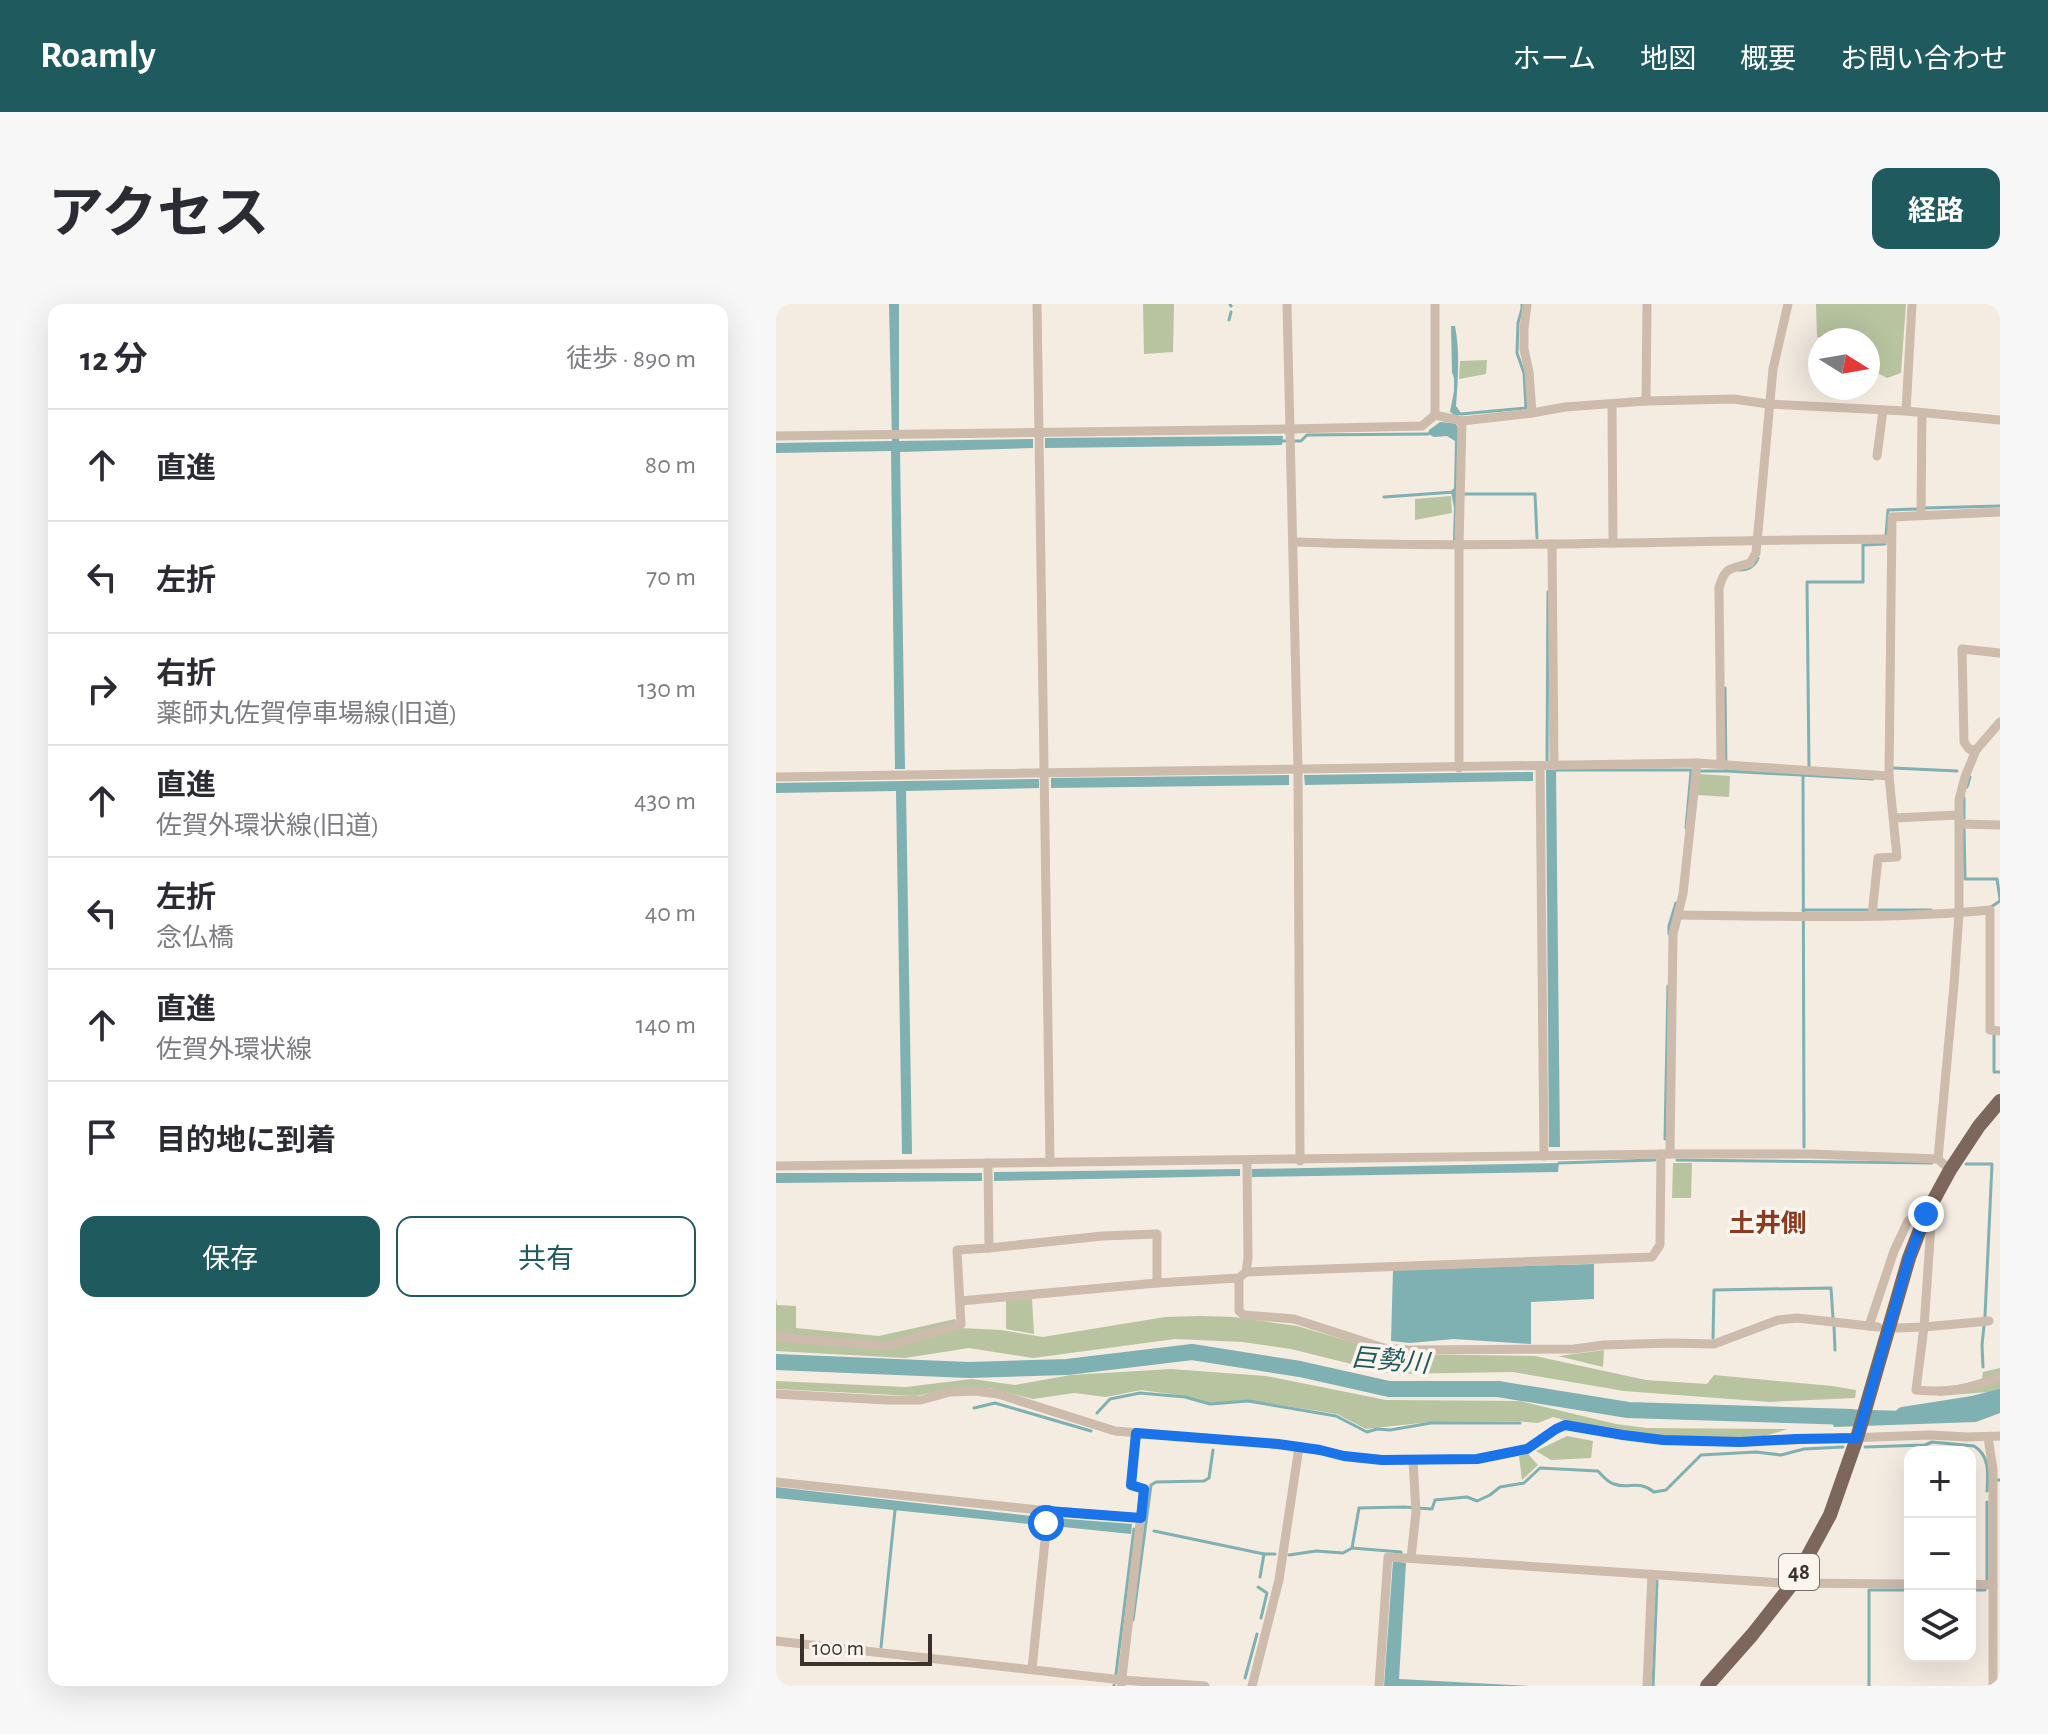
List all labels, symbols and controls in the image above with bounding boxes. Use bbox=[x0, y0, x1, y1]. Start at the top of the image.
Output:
text: Roamly bbox=[40, 37, 156, 75]
text: ホーム bbox=[1513, 46, 1596, 74]
text: 地図 bbox=[1640, 46, 1696, 74]
text: 概要 bbox=[1740, 46, 1796, 74]
text: お問い合わせ bbox=[1840, 46, 2008, 74]
button: 経路 bbox=[1872, 168, 2000, 249]
text: アクセス bbox=[48, 187, 269, 243]
north arrow bbox=[1808, 328, 1880, 400]
text: 12 分 bbox=[80, 343, 147, 377]
text: 徒歩 · 890 m bbox=[566, 346, 696, 372]
icon: ahead bbox=[80, 443, 124, 487]
text: 80 m bbox=[645, 452, 696, 478]
text: 直進 bbox=[156, 454, 216, 484]
icon: left bbox=[80, 555, 124, 599]
text: 70 m bbox=[646, 564, 696, 590]
text: 左折 bbox=[156, 566, 216, 596]
text: 右折 bbox=[156, 659, 216, 689]
icon: right bbox=[80, 667, 124, 711]
text: 130 m bbox=[638, 676, 696, 702]
text: 薬師丸佐賀停車場線(旧道) bbox=[156, 701, 457, 727]
text: 直進 bbox=[156, 771, 216, 801]
icon: ahead bbox=[80, 779, 124, 823]
text: 430 m bbox=[634, 788, 696, 814]
text: 佐賀外環状線(旧道) bbox=[156, 813, 379, 839]
text: 左折 bbox=[156, 883, 216, 913]
icon: left bbox=[80, 891, 124, 935]
text: 40 m bbox=[645, 900, 696, 926]
text: 念仏橋 bbox=[156, 925, 234, 951]
text: 直進 bbox=[156, 995, 216, 1025]
icon: ahead bbox=[80, 1003, 124, 1047]
text: 140 m bbox=[636, 1012, 696, 1038]
text: 佐賀外環状線 bbox=[156, 1037, 312, 1063]
icon: arrive bbox=[80, 1115, 124, 1159]
text: 目的地に到着 bbox=[156, 1126, 336, 1156]
route end bbox=[1908, 1196, 1944, 1232]
district label: 土井側 bbox=[1729, 1209, 1807, 1237]
button: 保存 bbox=[80, 1216, 380, 1297]
button: 共有 bbox=[396, 1216, 696, 1297]
water label: 巨勢川 bbox=[1350, 1344, 1433, 1378]
map controls bbox=[1904, 1446, 1976, 1662]
button: + bbox=[1904, 1446, 1976, 1518]
route start bbox=[1028, 1505, 1064, 1541]
button: − bbox=[1904, 1518, 1976, 1590]
road number: 48 bbox=[1779, 1554, 1819, 1590]
button: layers bbox=[1904, 1590, 1976, 1662]
scale bar bbox=[800, 1630, 932, 1666]
text: 100 m bbox=[812, 1637, 864, 1659]

